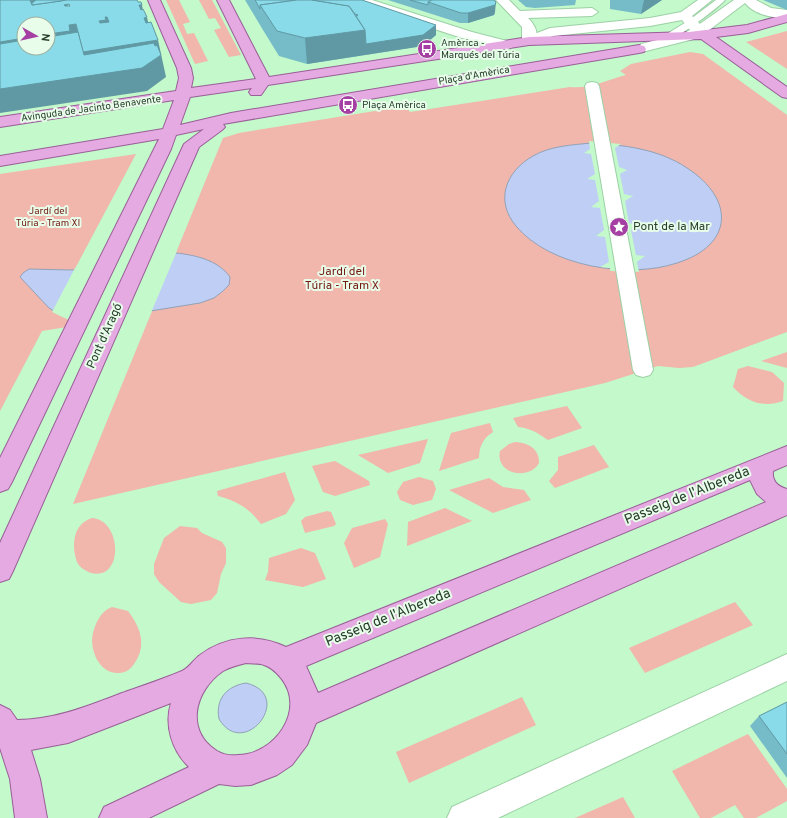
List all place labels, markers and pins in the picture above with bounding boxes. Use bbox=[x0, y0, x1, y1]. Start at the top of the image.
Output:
place label: Amèrica - Marqués del Túria bbox=[441, 37, 520, 62]
bus stop icon: Amèrica - Marqués del Túria bbox=[416, 38, 438, 60]
bus stop icon: Plaça Amèrica bbox=[337, 94, 359, 116]
place label: Plaça Amèrica bbox=[362, 99, 426, 112]
place icon: Pont de la Mar bbox=[608, 216, 630, 238]
place label: Pont de la Mar bbox=[633, 219, 710, 235]

